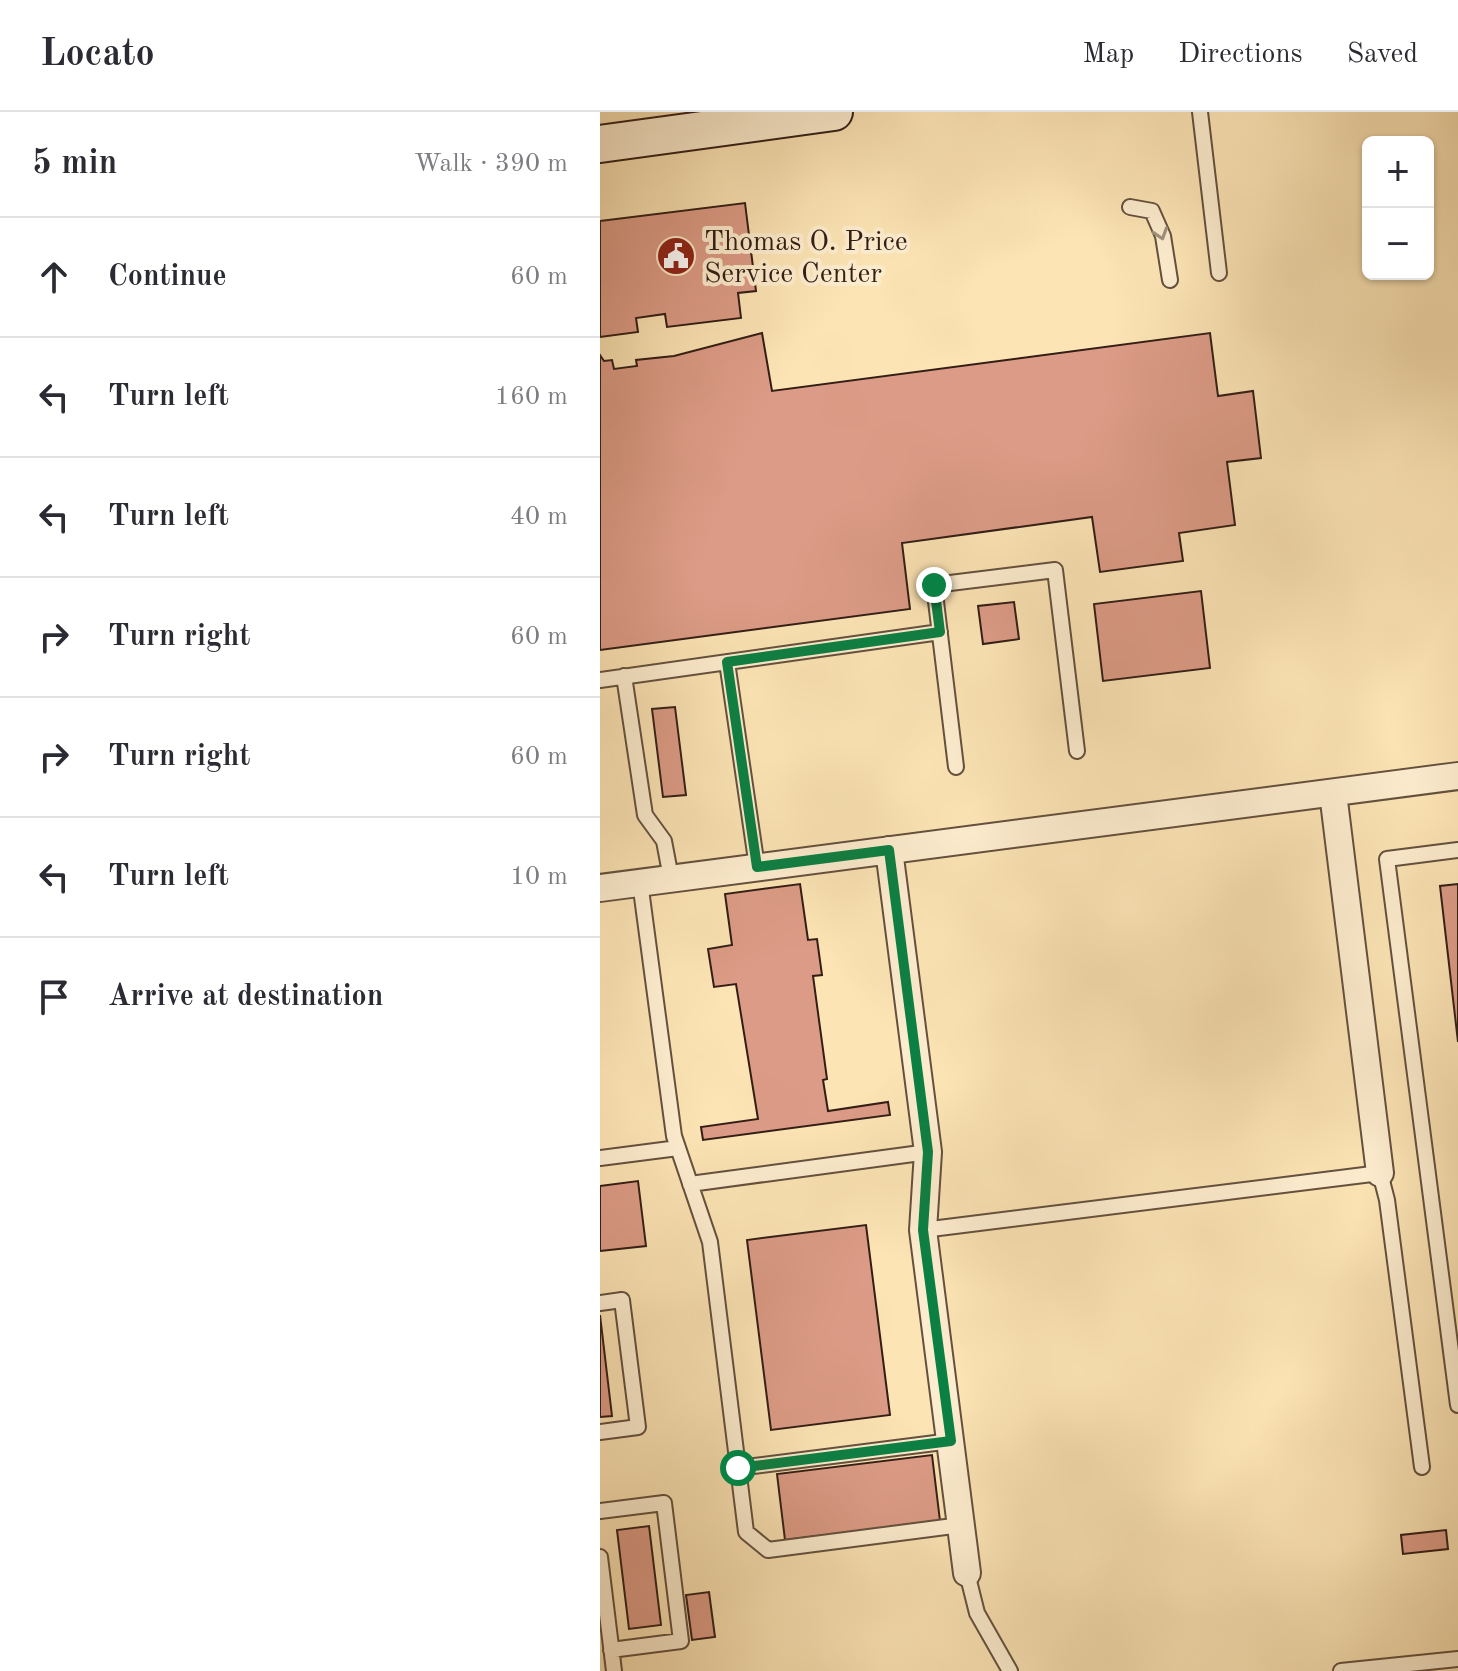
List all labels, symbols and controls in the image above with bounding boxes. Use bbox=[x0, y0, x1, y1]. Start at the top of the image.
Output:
text: Locato bbox=[40, 36, 155, 74]
text: Map bbox=[1082, 41, 1134, 69]
text: Directions bbox=[1178, 41, 1303, 69]
text: Saved bbox=[1347, 41, 1418, 69]
map controls bbox=[1362, 136, 1434, 280]
button: + bbox=[1362, 136, 1434, 208]
text: 5 min bbox=[32, 147, 117, 181]
text: Walk · 390 m bbox=[414, 151, 568, 177]
button: − bbox=[1362, 208, 1434, 280]
one-way arrow bbox=[1151, 226, 1167, 240]
place label: Thomas O. Price Service Center bbox=[704, 229, 908, 289]
public building icon: Thomas O. Price Service Center bbox=[655, 235, 697, 277]
icon: ahead bbox=[32, 255, 76, 299]
text: Continue bbox=[108, 262, 227, 292]
text: 60 m bbox=[510, 264, 568, 290]
icon: left bbox=[32, 375, 76, 419]
text: Turn left bbox=[108, 382, 229, 412]
text: 160 m bbox=[495, 384, 568, 410]
icon: left bbox=[32, 495, 76, 539]
text: Turn left bbox=[108, 502, 229, 532]
text: 40 m bbox=[510, 504, 568, 530]
route end bbox=[916, 567, 952, 603]
icon: right bbox=[32, 615, 76, 659]
text: Turn right bbox=[108, 622, 250, 652]
text: 60 m bbox=[510, 624, 568, 650]
icon: right bbox=[32, 735, 76, 779]
text: Turn right bbox=[108, 742, 250, 772]
text: 60 m bbox=[510, 744, 568, 770]
icon: left bbox=[32, 855, 76, 899]
text: Turn left bbox=[108, 862, 229, 892]
text: 10 m bbox=[510, 864, 568, 890]
icon: arrive bbox=[32, 975, 76, 1019]
text: Arrive at destination bbox=[108, 982, 383, 1012]
route start bbox=[720, 1450, 756, 1486]

